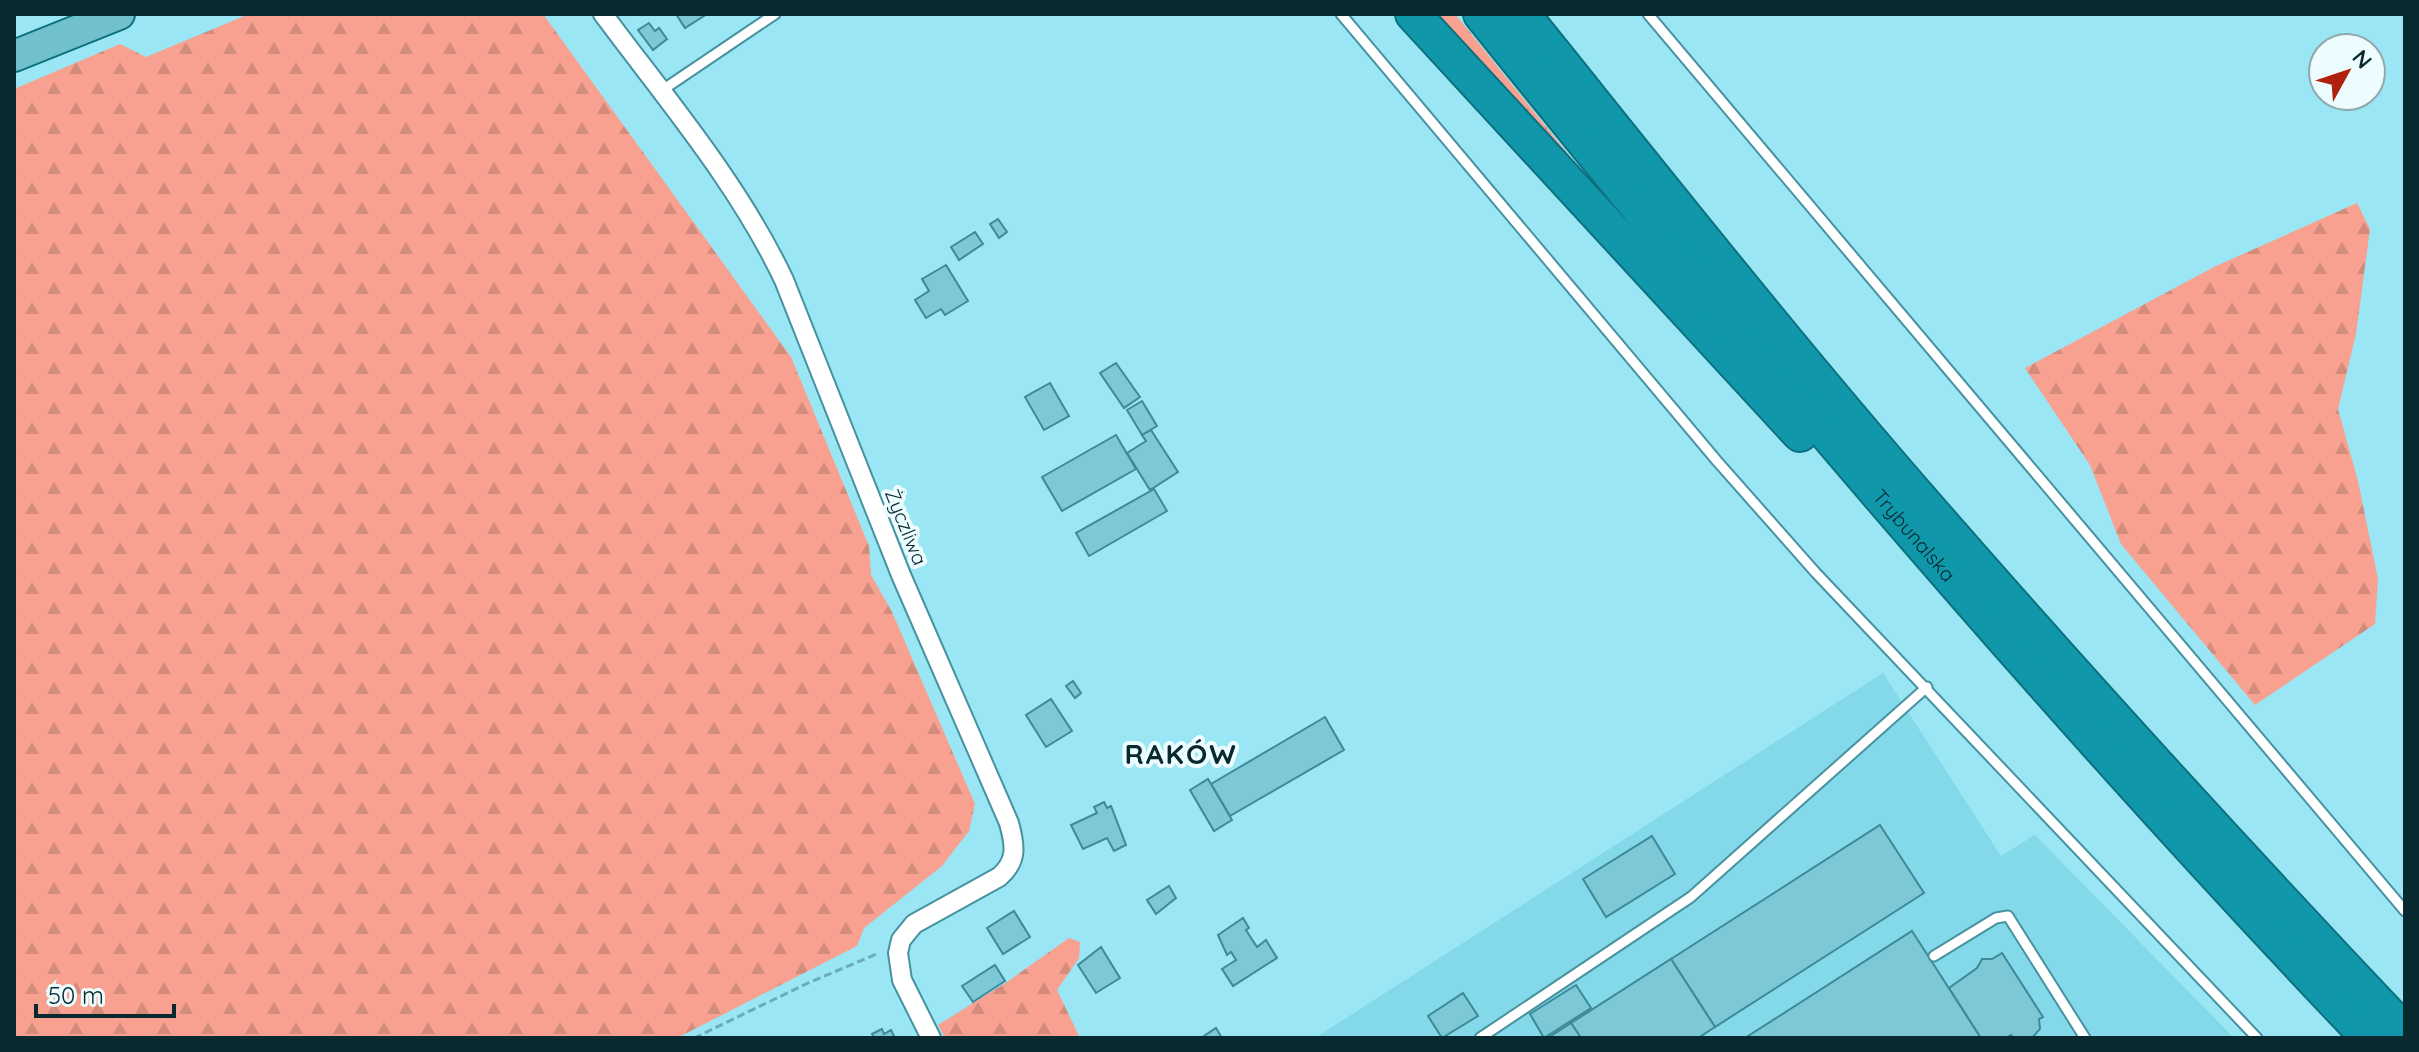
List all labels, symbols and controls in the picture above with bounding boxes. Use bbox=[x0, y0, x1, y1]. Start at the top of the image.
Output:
north arrow bbox=[2307, 32, 2387, 112]
text: N bbox=[2346, 44, 2378, 74]
street label: Trybunalska bbox=[1868, 484, 1961, 587]
street label: Życzliwa bbox=[880, 485, 933, 569]
district label: RAKÓW bbox=[1124, 736, 1238, 771]
scale bar bbox=[36, 968, 174, 1018]
text: 50 m bbox=[48, 980, 104, 1010]

